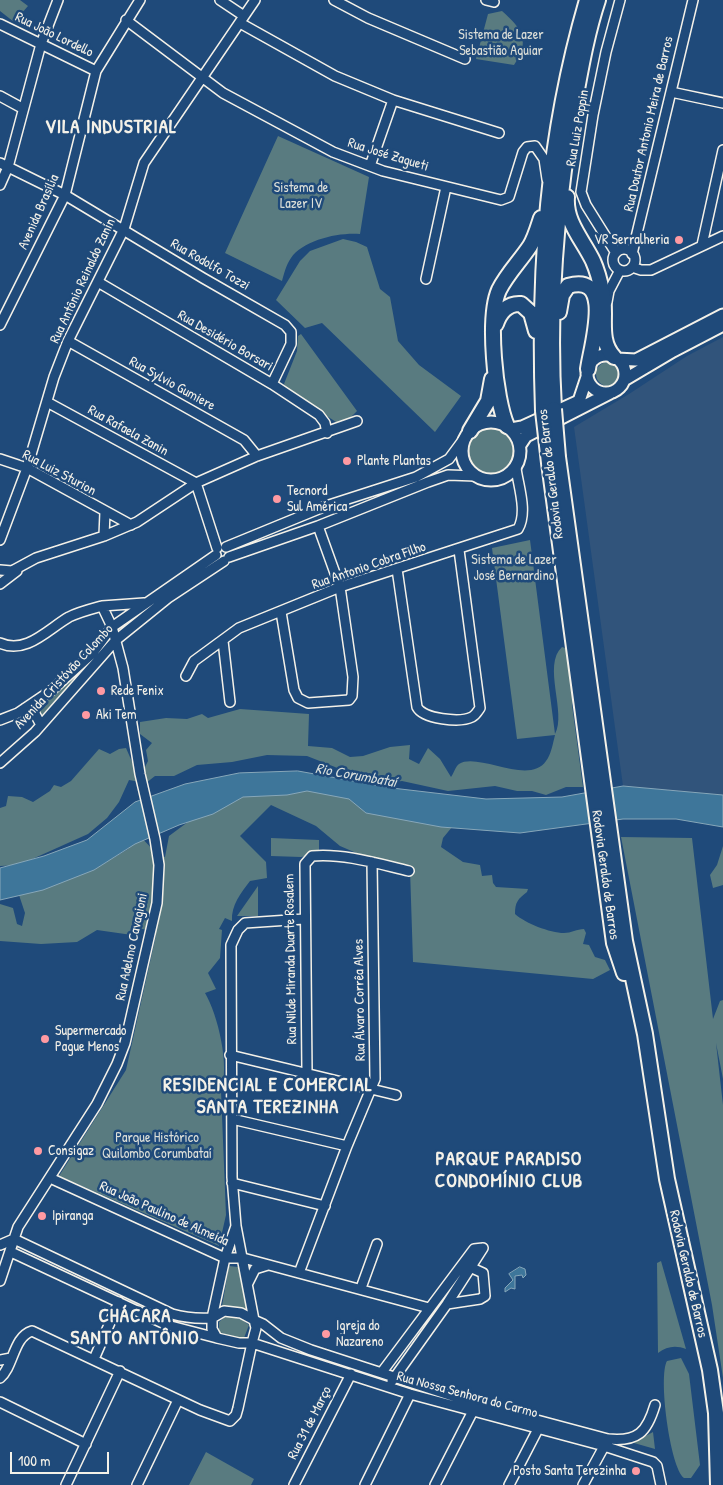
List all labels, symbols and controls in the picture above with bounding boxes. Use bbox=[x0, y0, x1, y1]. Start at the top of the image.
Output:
street label: Rua João Lordello bbox=[12, 9, 96, 61]
park label: Sistema de Lazer Sebastião Aguiar bbox=[458, 27, 544, 59]
street label: Rua Doutor Antonio Meira de Barros bbox=[621, 35, 677, 213]
street label: Rua Luiz Poppin bbox=[563, 88, 593, 168]
district label: VILA INDUSTRIAL bbox=[43, 117, 179, 139]
street label: Rua José Zagueti bbox=[346, 135, 430, 175]
street label: Avenida Brasília bbox=[15, 172, 63, 252]
park label: Sistema de Lazer IV bbox=[274, 180, 328, 212]
street label: Rua Antônio Reinaldo Zanin bbox=[47, 216, 119, 346]
place label: VR Serralheria bbox=[594, 232, 669, 248]
marker: VR Serralheria bbox=[673, 234, 685, 246]
street label: Rua Rodolfo Tozzi bbox=[167, 236, 253, 294]
street label: Rua Desidério Borsari bbox=[174, 307, 276, 375]
street label: Rua Sylvio Gumiere bbox=[126, 353, 218, 415]
street label: Rua Rafaela Zanin bbox=[85, 402, 171, 460]
street label: Rodovia Geraldo de Barros bbox=[535, 408, 567, 540]
street label: Rua Luiz Sturion bbox=[19, 447, 99, 499]
place label: Plante Plantas bbox=[357, 453, 431, 469]
marker: Plante Plantas bbox=[341, 455, 353, 467]
place label: Tecnord Sul América bbox=[287, 483, 347, 516]
marker: Tecnord Sul América bbox=[271, 493, 283, 505]
street label: Rua Antonio Cobra Filho bbox=[310, 539, 428, 593]
park label: Sistema de Lazer José Bernardino bbox=[471, 552, 557, 584]
street label: Avenida Cristóvão Colombo bbox=[11, 621, 117, 733]
place label: Rede Fenix bbox=[111, 683, 164, 699]
marker: Rede Fenix bbox=[95, 685, 107, 697]
place label: Aki Tem bbox=[96, 707, 137, 723]
marker: Aki Tem bbox=[80, 709, 92, 721]
water label: Rio Corumbataí bbox=[314, 760, 398, 792]
street label: Rodovia Geraldo de Barros bbox=[588, 809, 622, 941]
street label: Rua Nilde Miranda Duarte Rosalem bbox=[281, 874, 301, 1044]
street label: Rua Adelmo Cavagioni bbox=[112, 892, 152, 1002]
street label: Rua Álvaro Corrêa Alves bbox=[351, 939, 369, 1061]
place label: Supermercado Pague Menos bbox=[55, 1023, 126, 1056]
marker: Supermercado Pague Menos bbox=[39, 1033, 51, 1045]
district label: RESIDENCIAL E COMERCIAL SANTA TEREZINHA bbox=[160, 1075, 376, 1119]
park label: Parque Histórico Quilombo Corumbataí bbox=[102, 1130, 212, 1162]
place label: Consigaz bbox=[48, 1143, 94, 1159]
marker: Consigaz bbox=[32, 1145, 44, 1157]
district label: PARQUE PARADISO CONDOMÍNIO CLUB bbox=[433, 1149, 585, 1193]
street label: Rua João Paulino de Almeida bbox=[97, 1178, 231, 1250]
place label: Ipiranga bbox=[52, 1208, 93, 1224]
street label: Rodovia Geraldo de Barros bbox=[665, 1209, 711, 1339]
marker: Ipiranga bbox=[36, 1210, 48, 1222]
district label: CHÁCARA SANTO ANTÔNIO bbox=[69, 1306, 201, 1350]
place label: Igreja do Nazareno bbox=[336, 1318, 383, 1350]
marker: Igreja do Nazareno bbox=[320, 1328, 332, 1340]
street label: Rua Nossa Senhora do Carmo bbox=[395, 1368, 539, 1422]
street label: Rua 31 de Março bbox=[284, 1384, 336, 1462]
scale bar bbox=[12, 1442, 111, 1474]
text: 100 m bbox=[18, 1450, 51, 1471]
place label: Posto Santa Terezinha bbox=[513, 1463, 626, 1479]
marker: Posto Santa Terezinha bbox=[630, 1465, 642, 1477]

